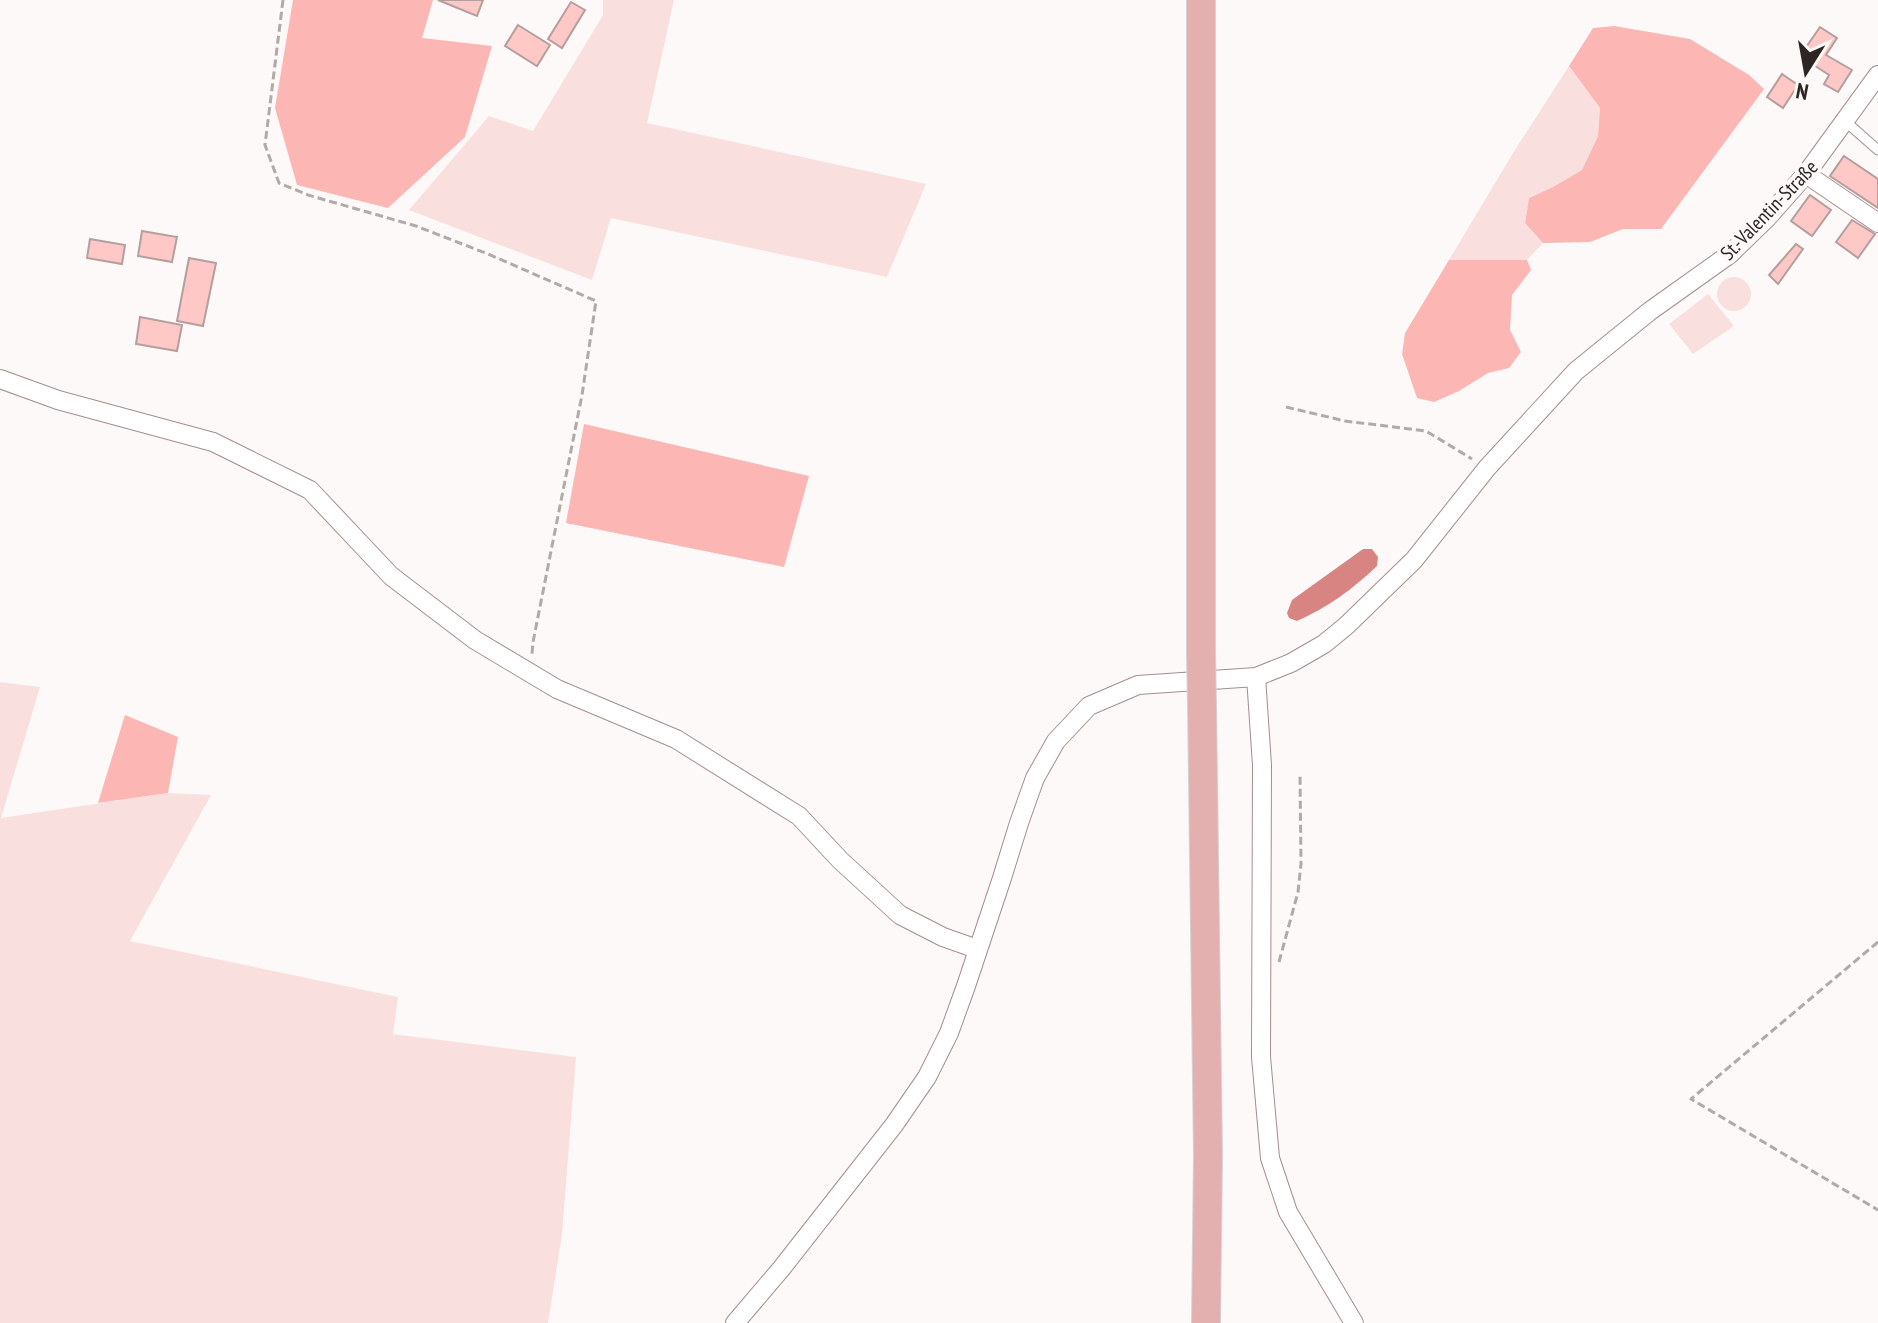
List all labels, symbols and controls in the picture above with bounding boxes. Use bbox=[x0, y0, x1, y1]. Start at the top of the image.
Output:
north arrow bbox=[1766, 32, 1846, 112]
text: N bbox=[1794, 77, 1811, 107]
street label: St.-Valentin-Straße bbox=[1715, 154, 1823, 266]

